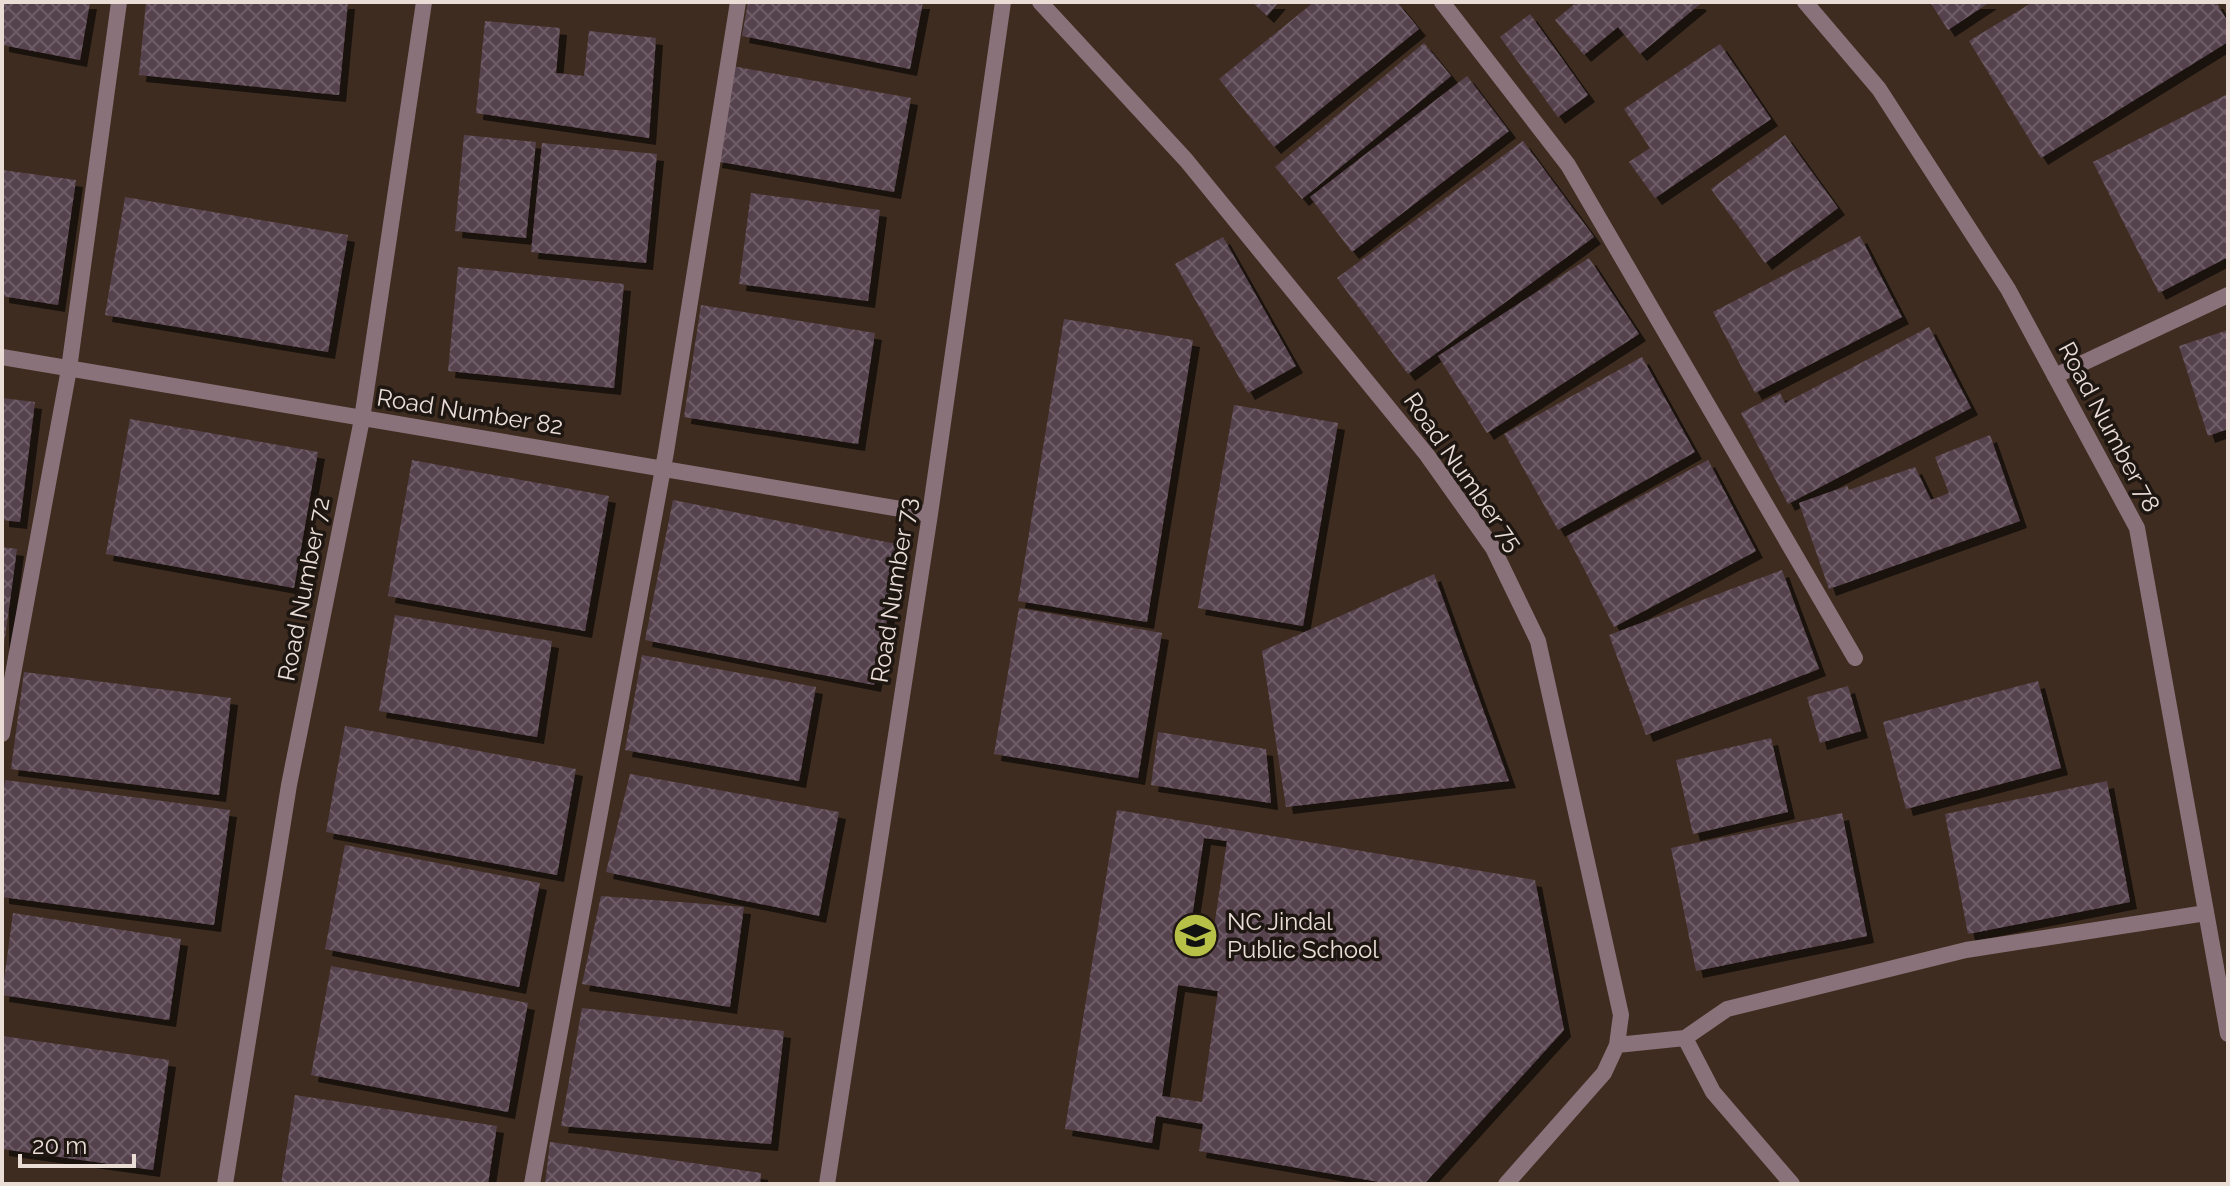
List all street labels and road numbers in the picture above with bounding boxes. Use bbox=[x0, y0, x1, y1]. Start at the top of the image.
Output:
street label: Road Number 78 bbox=[2052, 337, 2166, 517]
street label: Road Number 82 bbox=[375, 382, 565, 441]
street label: Road Number 75 bbox=[1398, 387, 1529, 557]
street label: Road Number 72 bbox=[271, 494, 336, 683]
street label: Road Number 73 bbox=[865, 495, 922, 685]

